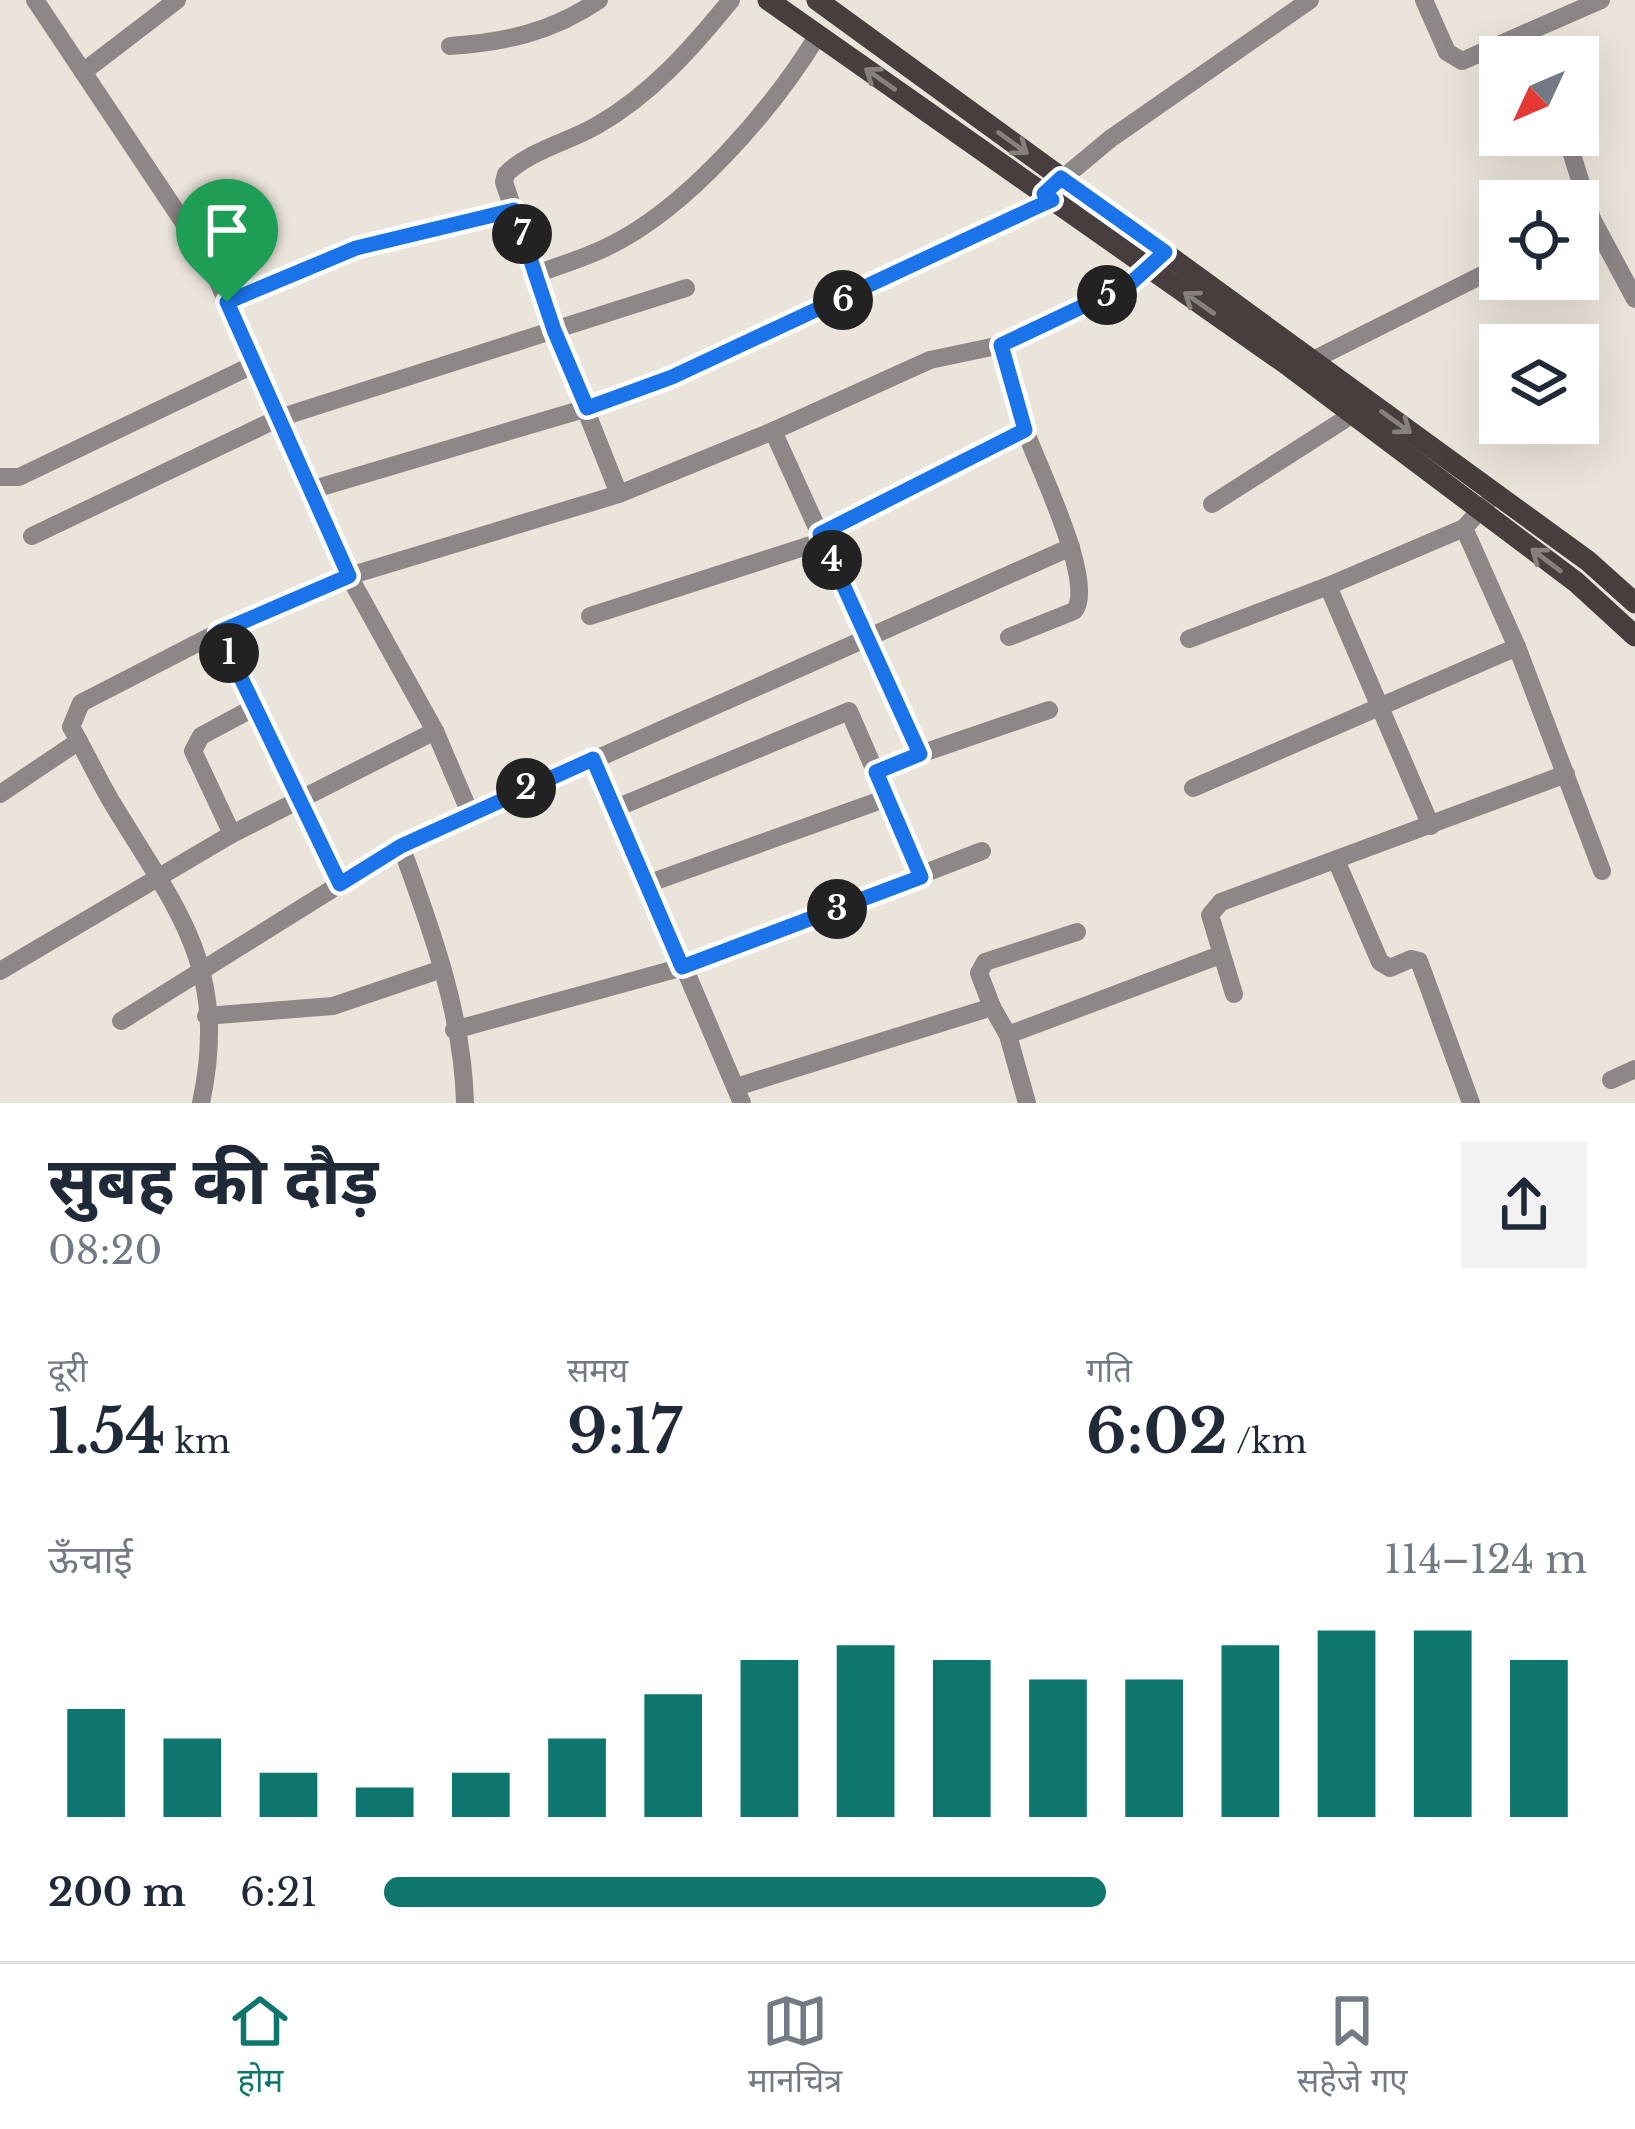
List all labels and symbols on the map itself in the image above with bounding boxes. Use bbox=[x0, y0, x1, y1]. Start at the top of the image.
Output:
north arrow bbox=[1479, 36, 1599, 156]
one-way arrow bbox=[864, 67, 897, 92]
one-way arrow bbox=[996, 130, 1029, 156]
pin bbox=[176, 179, 278, 302]
pin: 7 bbox=[492, 204, 552, 264]
pin: 5 bbox=[1077, 265, 1137, 325]
pin: 6 bbox=[813, 270, 873, 330]
one-way arrow bbox=[1183, 291, 1216, 316]
one-way arrow bbox=[1379, 408, 1412, 434]
pin: 4 bbox=[802, 530, 862, 590]
one-way arrow bbox=[1531, 547, 1563, 574]
pin: 1 bbox=[199, 623, 259, 683]
pin: 2 bbox=[496, 758, 556, 818]
pin: 3 bbox=[807, 879, 867, 939]

